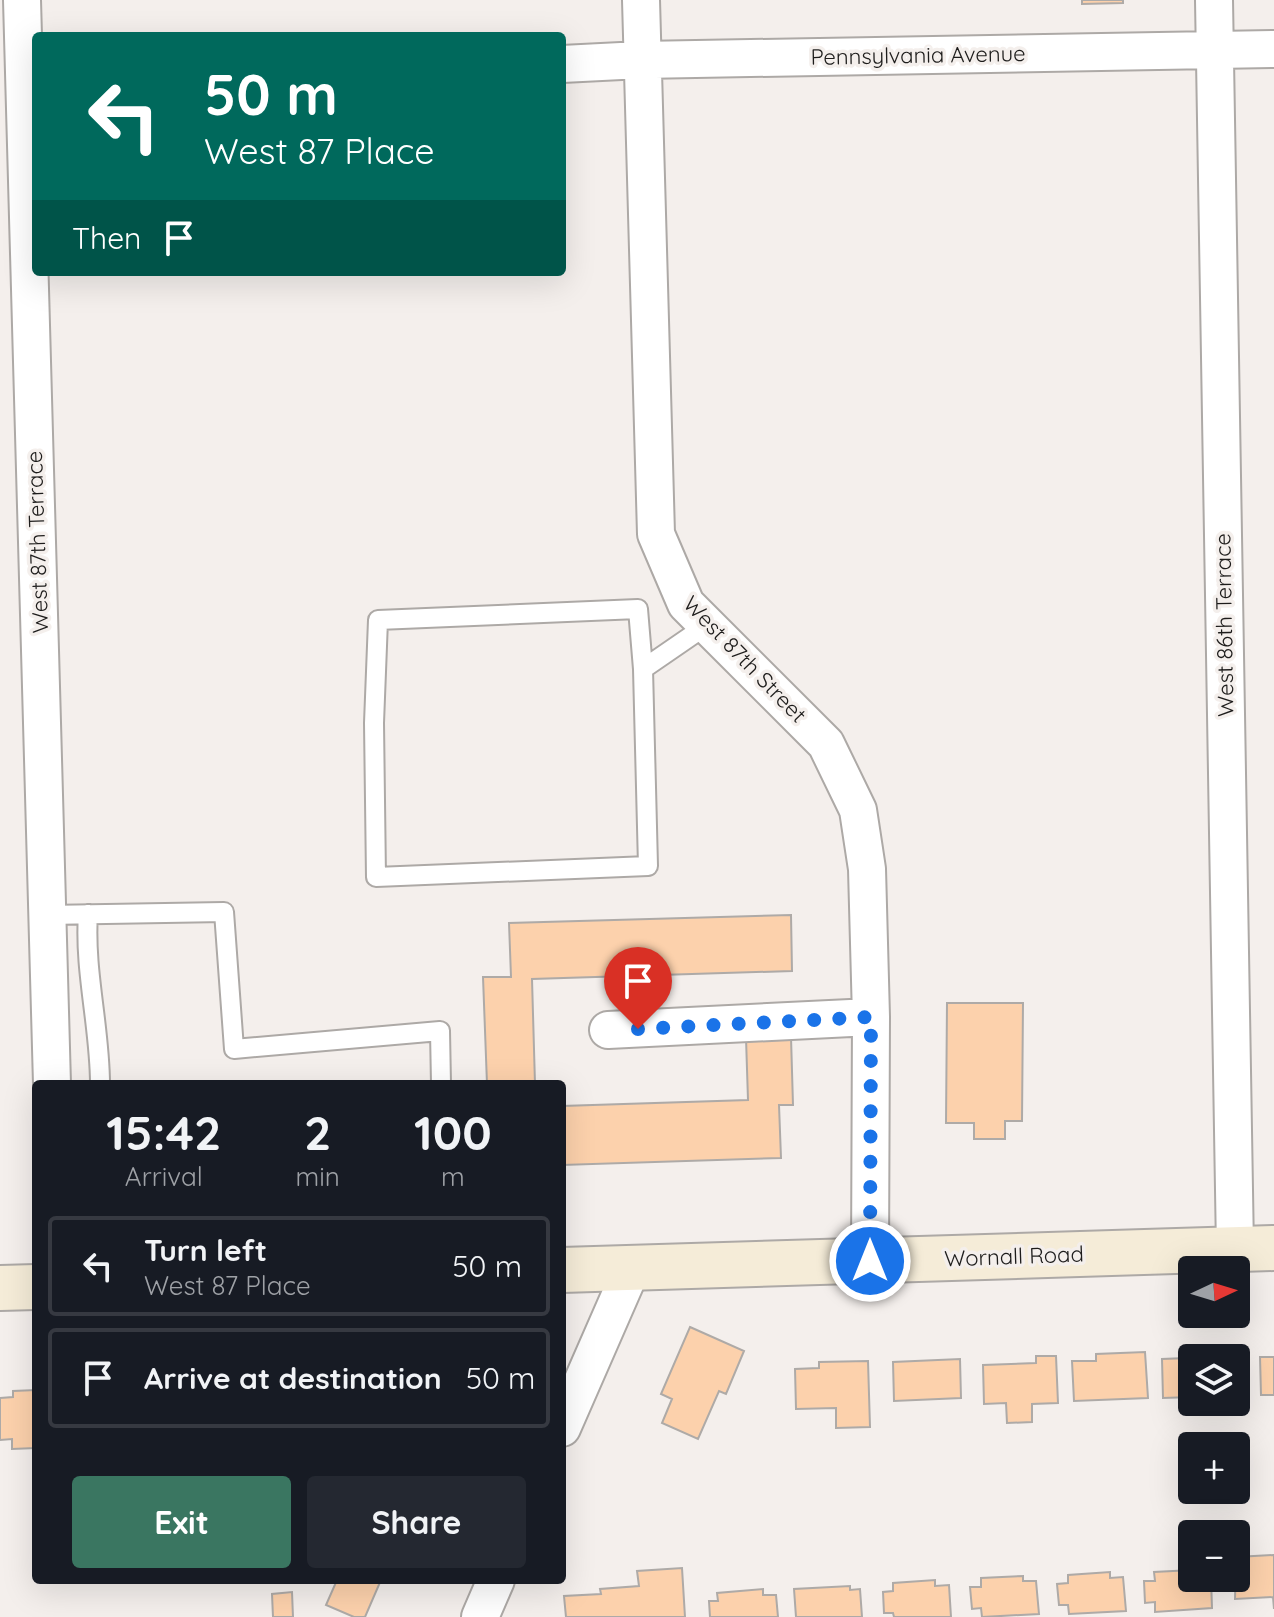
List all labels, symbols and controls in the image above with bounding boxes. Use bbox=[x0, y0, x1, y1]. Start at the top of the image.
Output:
street label: Pennsylvania Avenue bbox=[810, 39, 1026, 71]
text: 50 m bbox=[204, 59, 338, 129]
icon: left bbox=[72, 64, 176, 168]
text: West 87 Place bbox=[204, 128, 435, 173]
icon: arrive bbox=[157, 216, 201, 260]
text: Then bbox=[72, 219, 141, 257]
street label: West 87th Terrace bbox=[20, 450, 54, 634]
street label: West 86th Terrace bbox=[1208, 533, 1240, 717]
street label: West 87th Street bbox=[677, 590, 813, 728]
pin bbox=[604, 947, 672, 1029]
icon: arrive bbox=[616, 959, 660, 1003]
text: 15:42 bbox=[106, 1102, 221, 1162]
text: 2 bbox=[304, 1102, 331, 1162]
text: 100 bbox=[414, 1102, 492, 1162]
text: Arrival bbox=[125, 1160, 203, 1193]
text: min bbox=[296, 1160, 340, 1193]
text: m bbox=[441, 1160, 465, 1193]
position arrow bbox=[828, 1219, 912, 1303]
text: Turn left bbox=[144, 1231, 267, 1269]
street label: Wornall Road bbox=[944, 1240, 1084, 1272]
icon: left bbox=[76, 1244, 120, 1288]
text: 50 m bbox=[452, 1247, 522, 1285]
north arrow bbox=[1178, 1256, 1250, 1328]
map controls bbox=[1178, 1256, 1250, 1592]
text: West 87 Place bbox=[144, 1269, 311, 1302]
button: layers bbox=[1178, 1344, 1250, 1416]
icon: arrive bbox=[76, 1356, 120, 1400]
text: Arrive at destination bbox=[144, 1359, 442, 1397]
text: 50 m bbox=[466, 1359, 535, 1397]
button: + bbox=[1178, 1432, 1250, 1504]
button: Exit bbox=[72, 1476, 291, 1568]
button: Share bbox=[307, 1476, 526, 1568]
button: − bbox=[1178, 1520, 1250, 1592]

